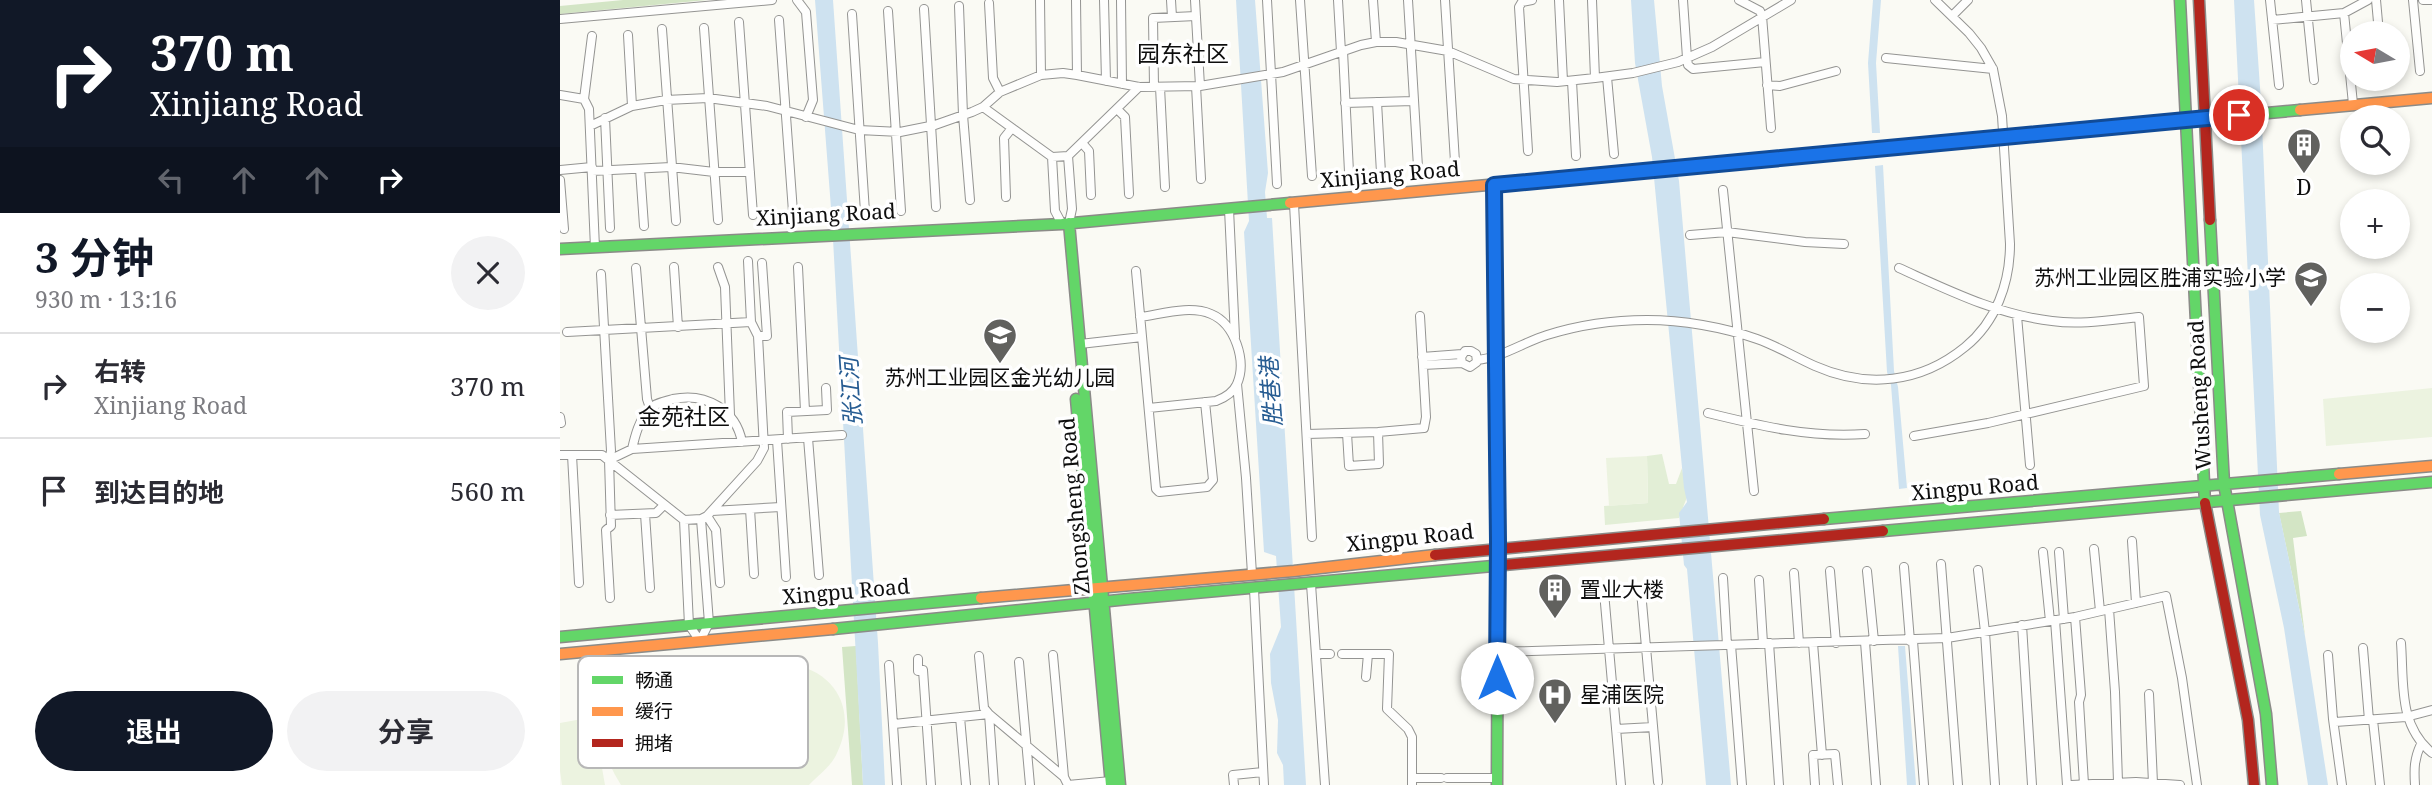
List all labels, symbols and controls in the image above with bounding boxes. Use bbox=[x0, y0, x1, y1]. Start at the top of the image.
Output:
text: 370 m bbox=[150, 19, 294, 85]
north arrow bbox=[2340, 21, 2410, 91]
map controls bbox=[2340, 21, 2410, 343]
icon: right bbox=[35, 28, 126, 119]
district label: 园东社区 bbox=[1137, 37, 1229, 69]
text: Xinjiang Road bbox=[150, 82, 363, 125]
pin bbox=[2209, 85, 2269, 145]
icon: arrive bbox=[2220, 96, 2258, 134]
button: search bbox=[2340, 105, 2410, 175]
building icon: D bbox=[2285, 126, 2323, 175]
street label: Xinjiang Road bbox=[1319, 154, 1461, 194]
icon: left bbox=[152, 161, 190, 199]
icon: ahead bbox=[225, 161, 263, 199]
icon: ahead bbox=[298, 161, 336, 199]
icon: right bbox=[371, 161, 409, 199]
place label: D bbox=[2296, 173, 2312, 201]
button: + bbox=[2340, 189, 2410, 259]
street label: Xinjiang Road bbox=[755, 196, 897, 232]
text: 3 分钟 bbox=[35, 228, 154, 285]
button: close bbox=[451, 236, 525, 310]
school or university icon: 苏州工业园区胜浦实验小学 bbox=[2292, 259, 2330, 308]
place label: 苏州工业园区胜浦实验小学 bbox=[2034, 263, 2286, 291]
button: − bbox=[2340, 273, 2410, 343]
text: 930 m · 13:16 bbox=[35, 283, 177, 315]
school or university icon: 苏州工业园区金光幼儿园 bbox=[981, 316, 1019, 365]
street label: Wusheng Road bbox=[2181, 319, 2217, 471]
text: 右转 bbox=[94, 353, 146, 389]
water label: 张江河 bbox=[831, 353, 868, 428]
water label: 胜巷港 bbox=[1251, 354, 1288, 428]
place label: 苏州工业园区金光幼儿园 bbox=[885, 363, 1116, 391]
icon: right bbox=[35, 367, 73, 405]
text: 370 m bbox=[450, 368, 525, 404]
text: Xinjiang Road bbox=[94, 389, 247, 421]
district label: 金苑社区 bbox=[638, 400, 730, 432]
street label: Zhongsheng Road bbox=[1052, 416, 1096, 596]
street label: Xingpu Road bbox=[1910, 467, 2040, 507]
icon: arrive bbox=[35, 472, 73, 510]
text: 560 m bbox=[450, 473, 525, 509]
text: 到达目的地 bbox=[94, 474, 224, 510]
street label: Xingpu Road bbox=[1345, 516, 1475, 558]
street label: Xingpu Road bbox=[781, 571, 911, 611]
building icon: 置业大楼 bbox=[1536, 571, 1574, 620]
place label: 置业大楼 bbox=[1580, 575, 1664, 603]
position arrow bbox=[1460, 641, 1534, 715]
legend bbox=[578, 656, 808, 768]
text: 畅通 bbox=[635, 667, 673, 693]
hospital icon: 星浦医院 bbox=[1536, 676, 1574, 725]
place label: 星浦医院 bbox=[1580, 680, 1664, 708]
button: 退出 bbox=[35, 691, 273, 771]
button: 分享 bbox=[287, 691, 525, 771]
text: 缓行 bbox=[635, 698, 673, 724]
text: 拥堵 bbox=[635, 730, 673, 756]

